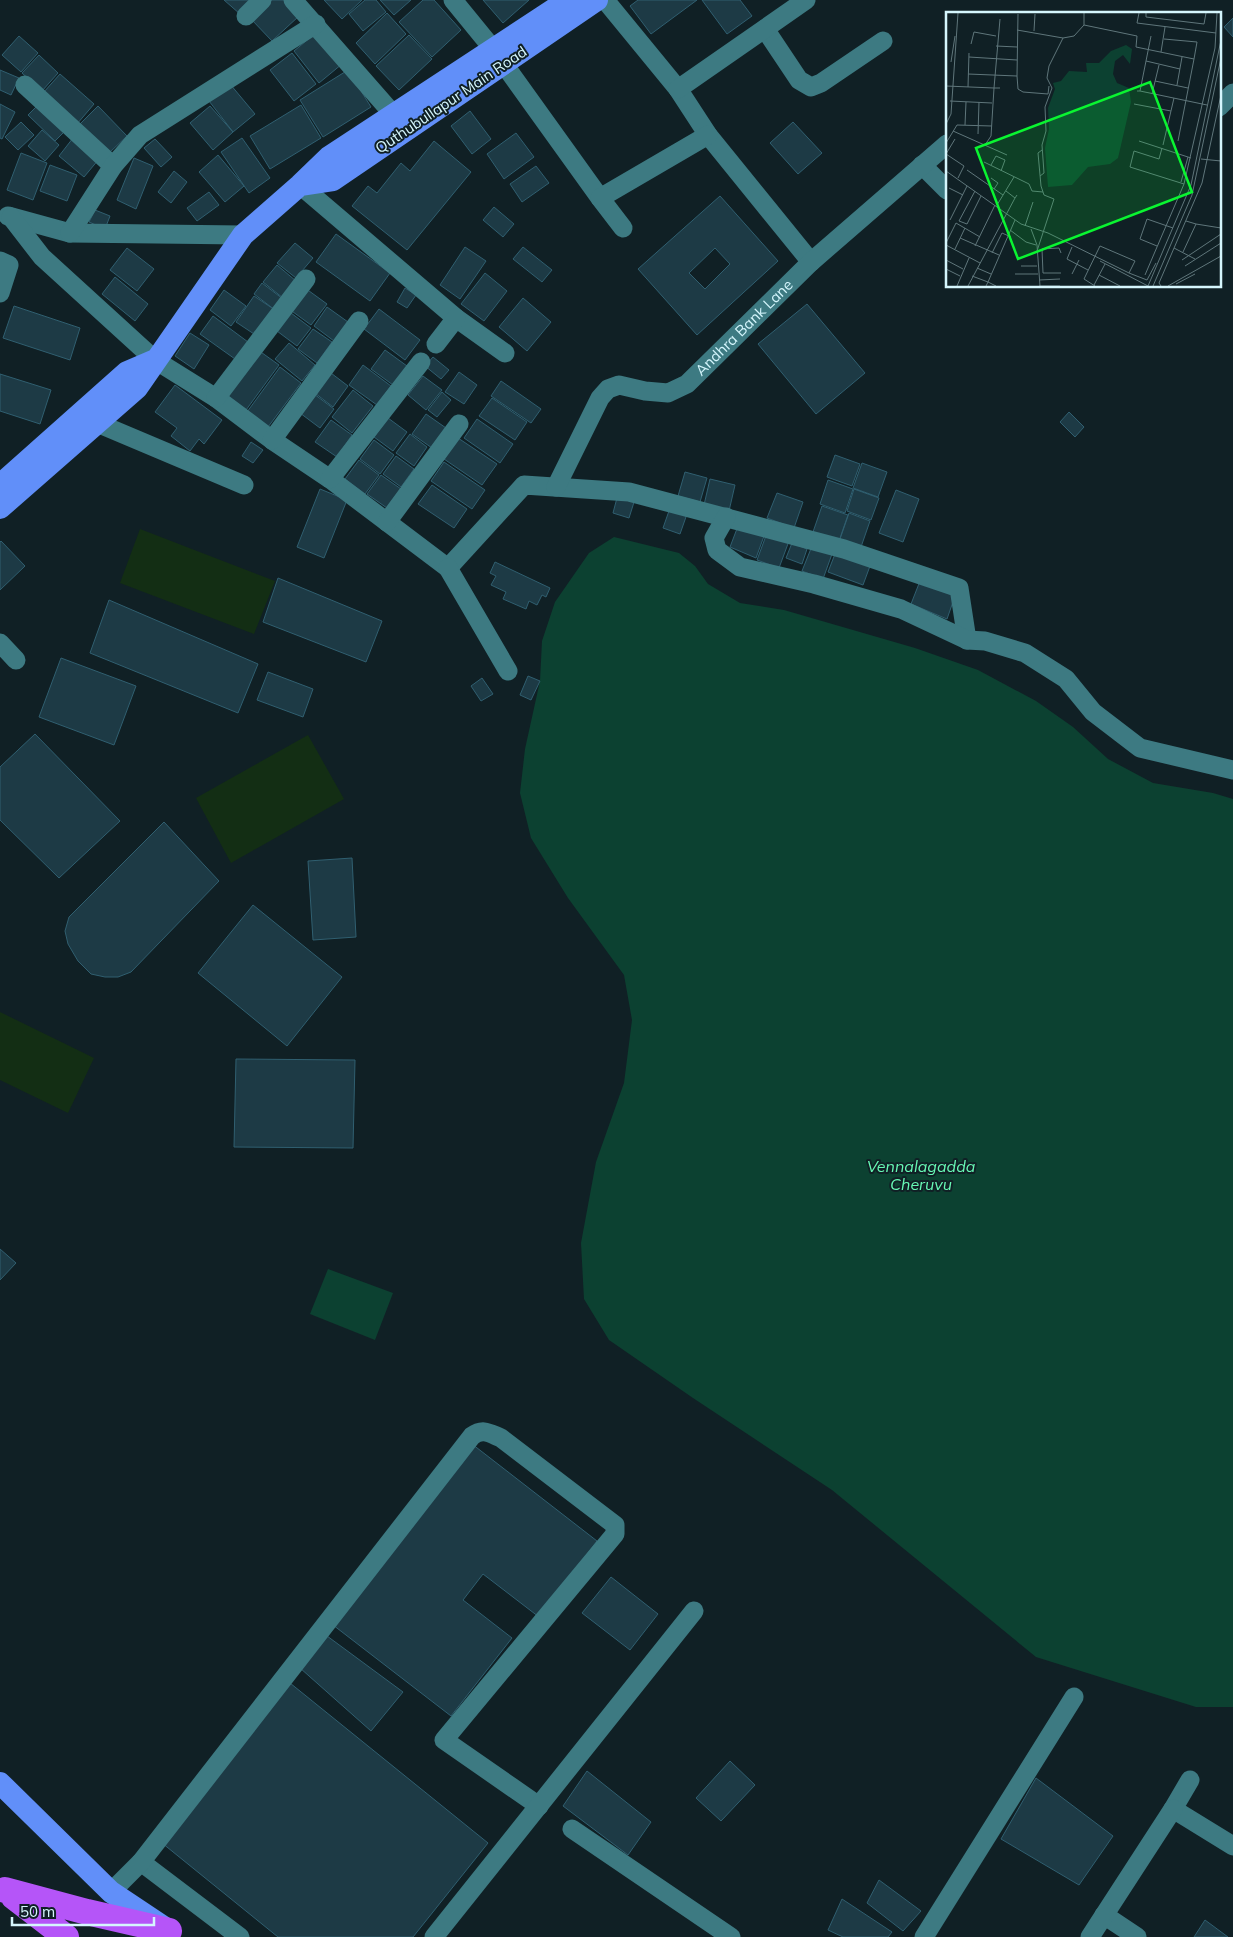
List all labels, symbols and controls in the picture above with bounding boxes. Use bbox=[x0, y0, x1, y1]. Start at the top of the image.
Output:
inset map bbox=[946, 12, 1220, 288]
street label: Quthubullapur Main Road bbox=[371, 42, 530, 157]
street label: Andhra Bank Lane bbox=[691, 275, 797, 380]
water label: Vennalagadda Cheruvu bbox=[867, 1156, 976, 1194]
scale bar bbox=[12, 1894, 155, 1926]
text: 50 m bbox=[20, 1902, 55, 1921]

